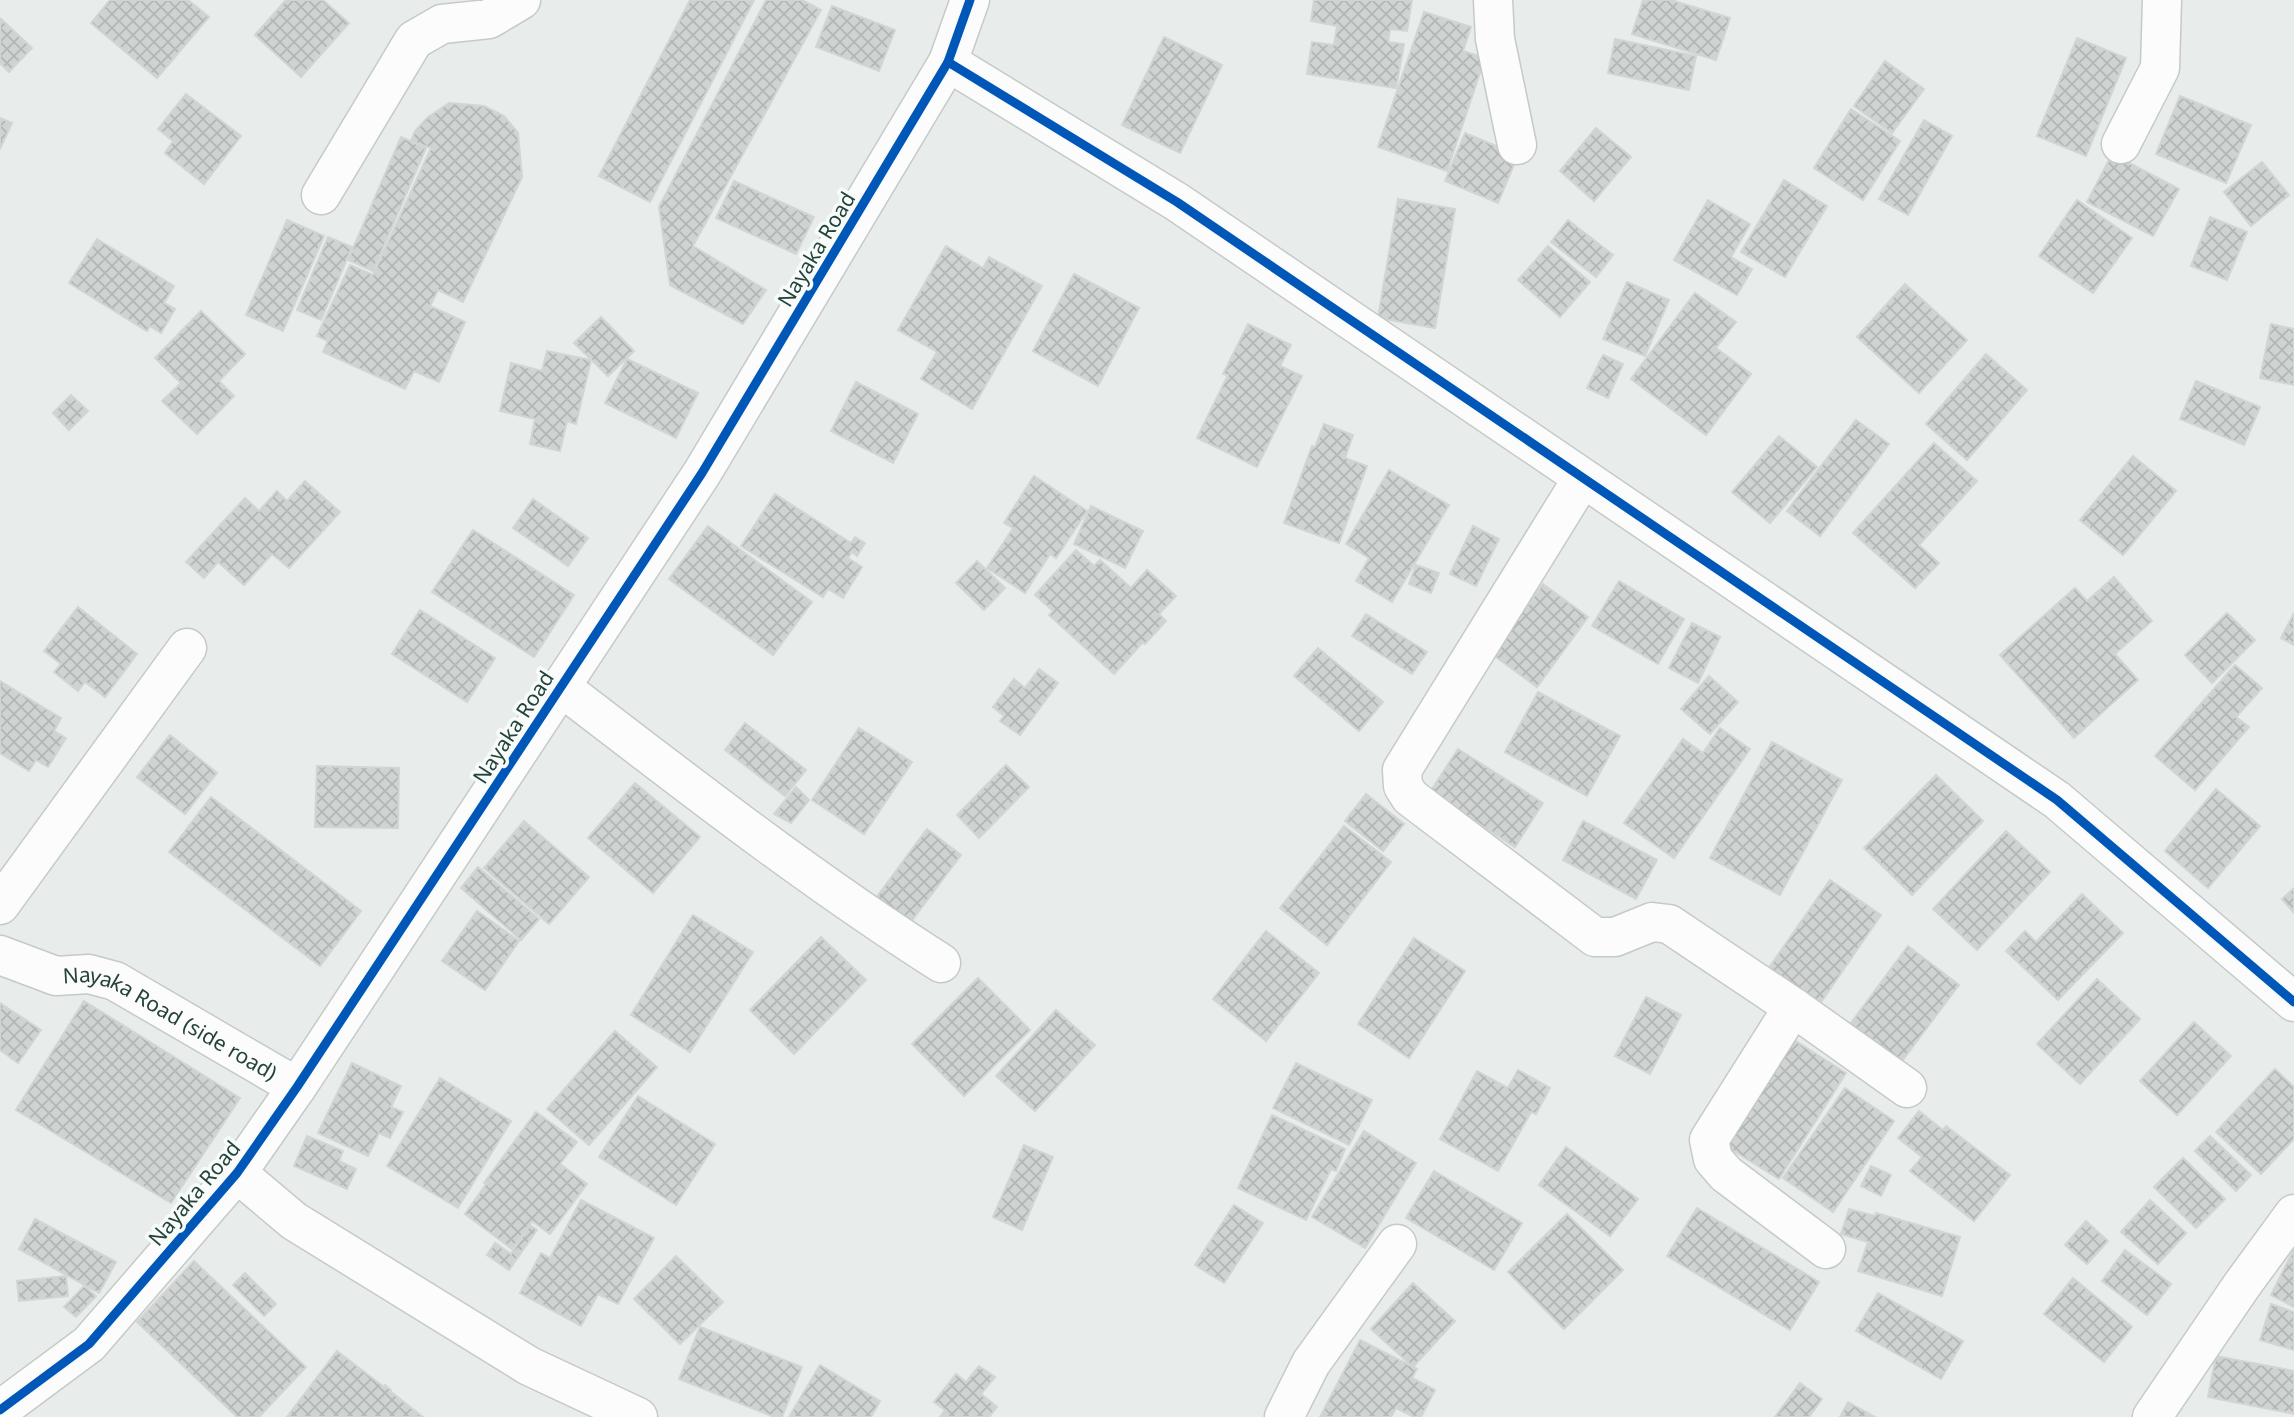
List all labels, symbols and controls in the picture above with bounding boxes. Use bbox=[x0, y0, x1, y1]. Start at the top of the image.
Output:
street label: Nayaka Road bbox=[771, 186, 861, 312]
street label: Nayaka Road bbox=[466, 665, 560, 789]
street label: Nayaka Road (side road) bbox=[62, 960, 282, 1086]
street label: Nayaka Road bbox=[142, 1135, 246, 1251]

